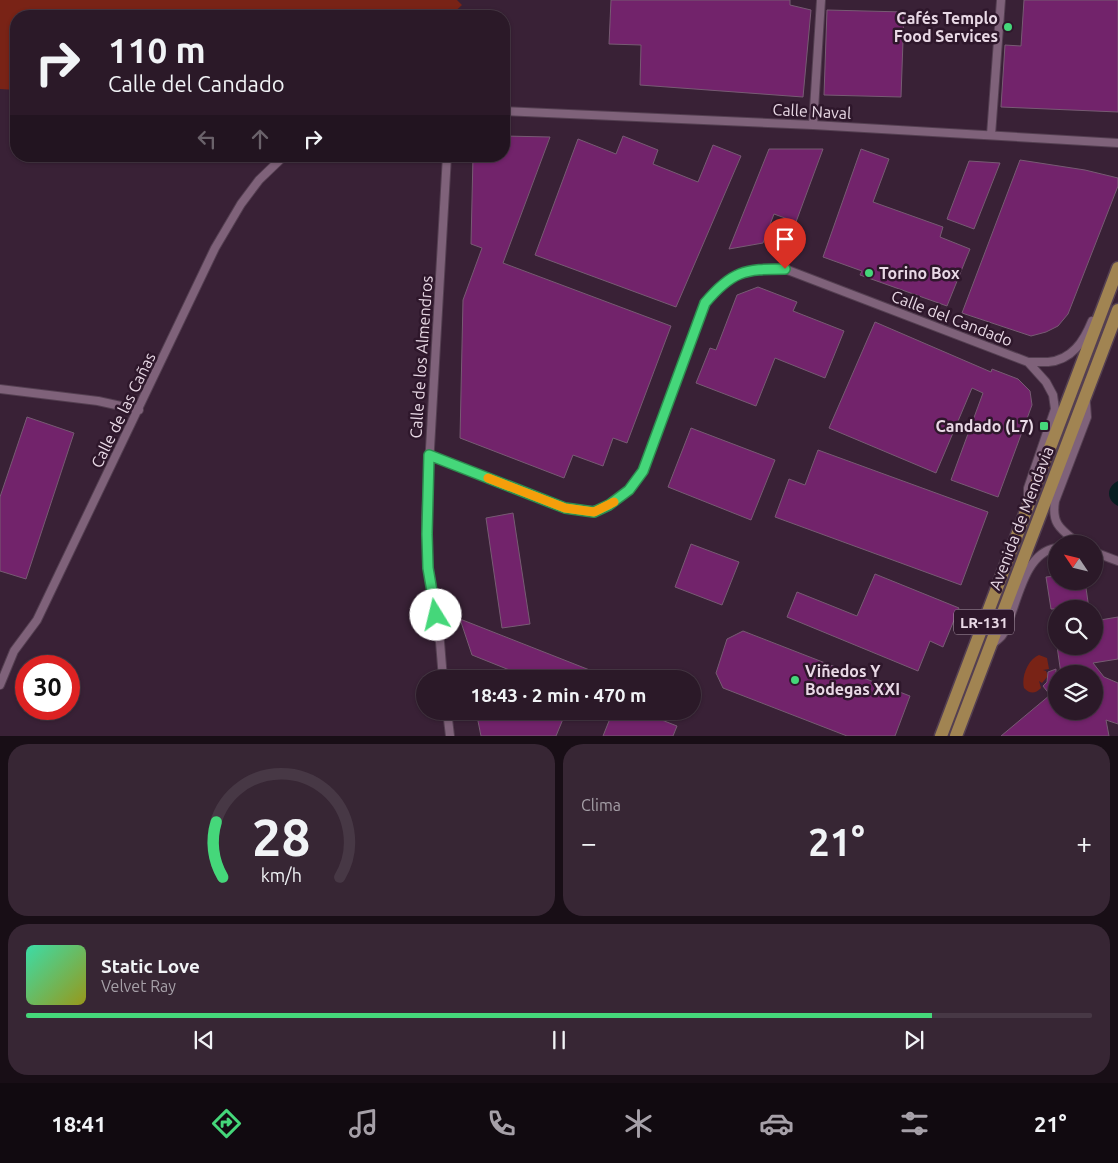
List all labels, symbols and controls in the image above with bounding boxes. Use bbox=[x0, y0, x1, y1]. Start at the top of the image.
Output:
place label: Cafés Templo Food Services bbox=[894, 9, 998, 45]
marker: Cafés Templo Food Services bbox=[1002, 21, 1014, 33]
icon: right bbox=[25, 30, 90, 95]
text: 110 m bbox=[108, 30, 206, 70]
text: Calle del Candado bbox=[108, 71, 285, 96]
street label: Calle Naval bbox=[772, 100, 852, 122]
icon: left bbox=[193, 125, 221, 153]
icon: ahead bbox=[246, 125, 274, 153]
icon: right bbox=[299, 125, 327, 153]
pin bbox=[764, 218, 806, 269]
icon: arrive bbox=[771, 225, 799, 253]
place label: Torino Box bbox=[879, 264, 960, 282]
marker: Torino Box bbox=[863, 267, 875, 279]
street label: Calle de los Almendros bbox=[406, 275, 436, 439]
street label: Calle del Candado bbox=[889, 287, 1015, 349]
street label: Calle de las Cañas bbox=[87, 349, 159, 471]
place label: Candado (L7) bbox=[935, 417, 1034, 436]
marker: Candado (L7) bbox=[1038, 420, 1050, 432]
street label: Avenida de Mendavia bbox=[985, 444, 1057, 592]
north arrow bbox=[1048, 535, 1102, 590]
map controls bbox=[1048, 535, 1103, 720]
position arrow bbox=[409, 588, 461, 640]
button: search bbox=[1048, 600, 1103, 655]
road number: LR-131 bbox=[954, 610, 1014, 634]
speed limit sign: 30 bbox=[15, 655, 80, 720]
place label: Viñedos Y Bodegas XXI bbox=[805, 662, 900, 698]
button: layers bbox=[1048, 665, 1103, 720]
marker: Viñedos Y Bodegas XXI bbox=[789, 674, 801, 686]
text: 18:43 · 2 min · 470 m bbox=[471, 684, 646, 706]
text: Clima bbox=[581, 796, 621, 814]
text: 28 bbox=[252, 808, 311, 866]
text: 21° bbox=[808, 821, 865, 863]
text: − bbox=[581, 827, 597, 858]
text: + bbox=[1076, 827, 1092, 858]
text: km/h bbox=[261, 865, 302, 885]
text: Static Love bbox=[101, 955, 200, 977]
text: Velvet Ray bbox=[101, 977, 176, 995]
icon: previous bbox=[190, 1026, 218, 1054]
icon: pause bbox=[545, 1026, 573, 1054]
icon: next bbox=[900, 1026, 928, 1054]
icon: directions bbox=[209, 1106, 244, 1141]
icon: music bbox=[346, 1106, 381, 1141]
icon: phone bbox=[484, 1106, 519, 1141]
icon: climate bbox=[621, 1106, 656, 1141]
icon: car bbox=[759, 1106, 794, 1141]
icon: filters bbox=[897, 1106, 932, 1141]
text: 18:41 bbox=[51, 1111, 106, 1136]
text: 21° bbox=[1034, 1111, 1067, 1136]

